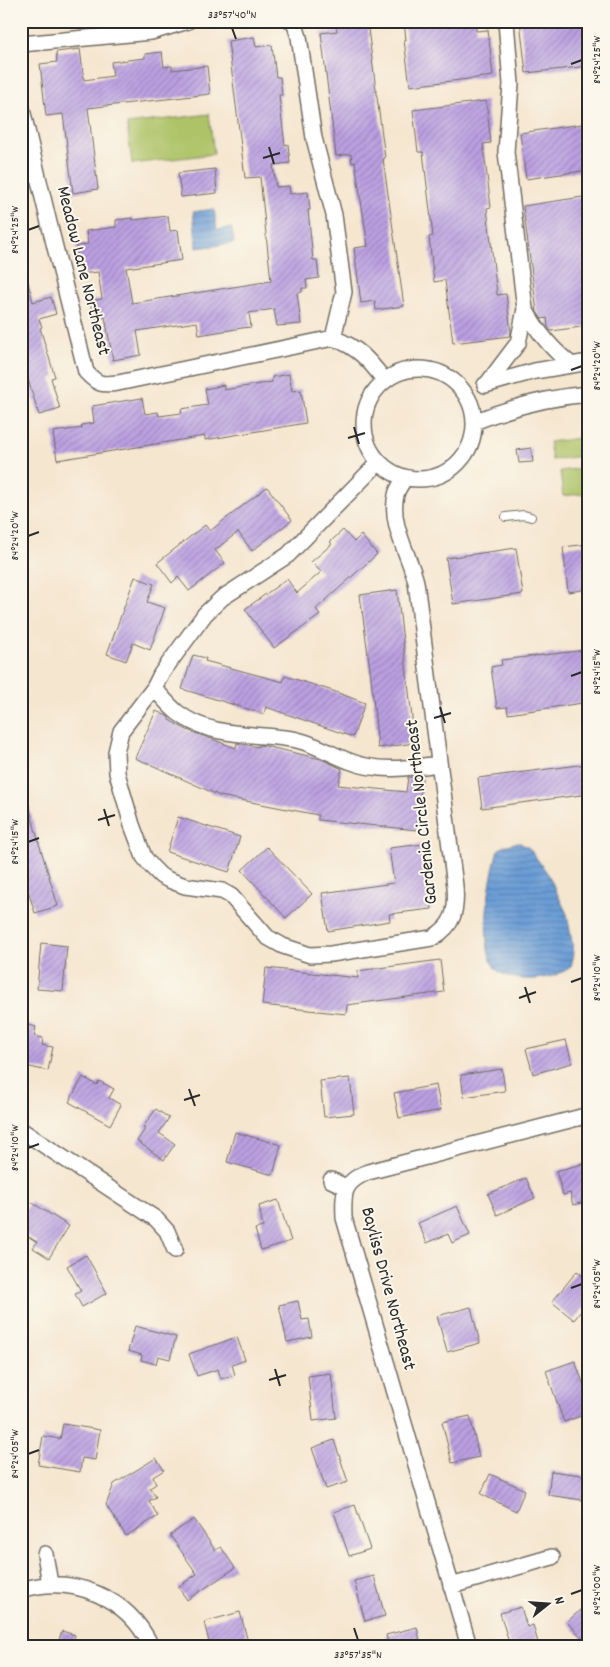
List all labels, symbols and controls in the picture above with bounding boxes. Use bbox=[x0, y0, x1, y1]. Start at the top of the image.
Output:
text: 33°57'40"N bbox=[208, 7, 256, 24]
text: 84°24'25"W bbox=[589, 36, 606, 84]
street label: Meadow Lane Northeast bbox=[48, 184, 116, 358]
text: 84°24'25"W bbox=[7, 206, 24, 254]
text: 84°24'20"W bbox=[589, 341, 606, 391]
text: 84°24'20"W bbox=[7, 511, 24, 561]
text: 84°24'15"W bbox=[589, 649, 606, 695]
street label: Gardenia Circle Northeast bbox=[400, 718, 446, 906]
text: 84°24'15"W bbox=[7, 819, 24, 865]
text: 84°24'10"W bbox=[589, 955, 606, 1001]
text: 84°24'10"W bbox=[7, 1125, 24, 1171]
street label: Bayliss Drive Northeast bbox=[352, 1204, 422, 1374]
text: 84°24'05"W bbox=[589, 1259, 606, 1309]
text: 84°24'05"W bbox=[7, 1429, 24, 1479]
text: 84°24'00"W bbox=[589, 1565, 606, 1615]
north arrow bbox=[522, 1580, 572, 1630]
text: N bbox=[548, 1595, 569, 1607]
text: 33°57'35"N bbox=[334, 1647, 382, 1664]

